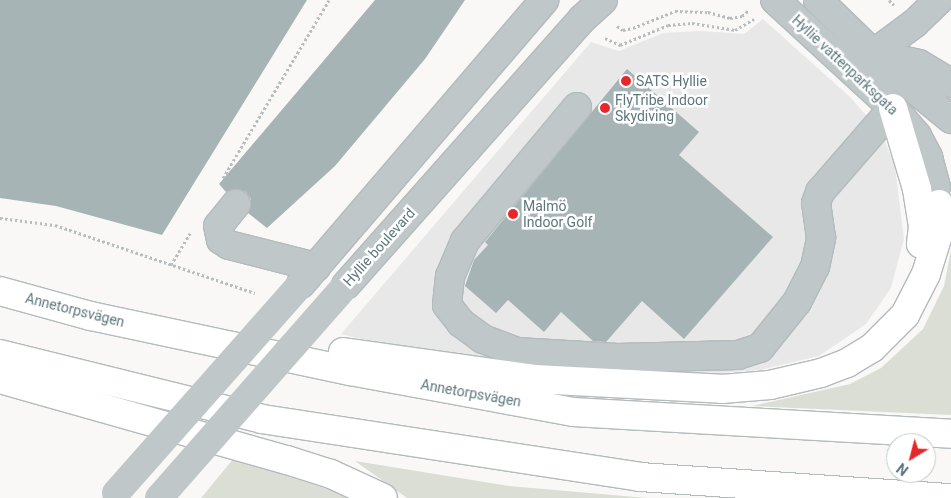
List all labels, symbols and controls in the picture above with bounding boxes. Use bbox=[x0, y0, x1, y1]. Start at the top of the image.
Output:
street label: Hyllie vattenparksgata bbox=[789, 12, 901, 118]
place label: SATS Hyllie bbox=[636, 73, 707, 89]
marker: SATS Hyllie bbox=[620, 75, 632, 87]
place label: FlyTribe Indoor Skydiving bbox=[615, 92, 708, 124]
marker: FlyTribe Indoor Skydiving bbox=[599, 102, 611, 114]
place label: Malmö Indoor Golf bbox=[523, 198, 592, 230]
street label: Hyllie boulevard bbox=[340, 205, 418, 289]
marker: Malmö Indoor Golf bbox=[507, 208, 519, 220]
street label: Annetorpsvägen bbox=[24, 290, 126, 330]
street label: Annetorpsvägen bbox=[420, 376, 522, 410]
north arrow bbox=[886, 433, 936, 483]
text: N bbox=[894, 460, 911, 479]

